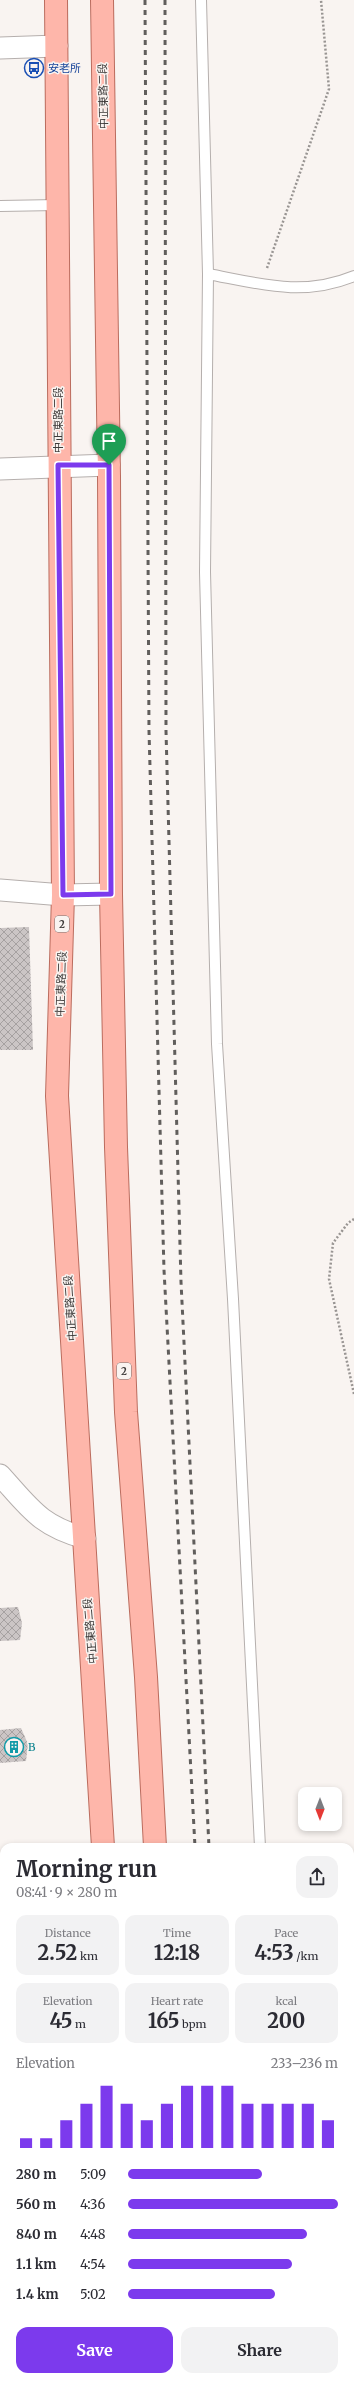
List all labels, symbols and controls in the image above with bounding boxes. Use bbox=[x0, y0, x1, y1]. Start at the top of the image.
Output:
bus stop icon: 安老所 bbox=[23, 57, 45, 79]
place label: 安老所 bbox=[48, 61, 81, 75]
street label: 中正東路二段 bbox=[95, 63, 111, 129]
street label: 中正東路二段 bbox=[51, 387, 65, 453]
pin bbox=[92, 424, 126, 465]
icon: arrive bbox=[98, 430, 120, 452]
road number: 2 bbox=[55, 916, 69, 932]
street label: 中正東路二段 bbox=[53, 951, 69, 1017]
street label: 中正東路二段 bbox=[61, 1275, 79, 1341]
road number: 2 bbox=[117, 1363, 131, 1379]
street label: 中正東路二段 bbox=[80, 1598, 100, 1664]
building icon: B bbox=[3, 1736, 25, 1758]
place label: B bbox=[28, 1740, 36, 1754]
north arrow bbox=[298, 1787, 342, 1831]
map controls bbox=[298, 1787, 342, 1831]
text: Morning run bbox=[16, 1855, 157, 1883]
button: share bbox=[296, 1856, 338, 1898]
text: 08:41 · 9 × 280 m bbox=[16, 1884, 117, 1901]
text: Distance bbox=[45, 1926, 91, 1940]
text: Time bbox=[163, 1926, 191, 1940]
text: Pace bbox=[274, 1926, 298, 1940]
text: 2.52 bbox=[37, 1940, 77, 1965]
text: 12:18 bbox=[154, 1940, 200, 1965]
text: 4:53 bbox=[254, 1940, 294, 1965]
text: km bbox=[77, 1949, 98, 1963]
text: /km bbox=[294, 1949, 318, 1963]
text: Elevation bbox=[43, 1994, 93, 2008]
text: Heart rate bbox=[151, 1994, 203, 2008]
text: kcal bbox=[276, 1994, 297, 2008]
text: 45 bbox=[49, 2008, 72, 2033]
text: 165 bbox=[148, 2008, 179, 2033]
text: 200 bbox=[267, 2008, 305, 2033]
text: m bbox=[72, 2017, 86, 2031]
text: bpm bbox=[179, 2017, 206, 2031]
text: Elevation bbox=[16, 2055, 75, 2072]
text: 233–236 m bbox=[271, 2055, 338, 2072]
text: 280 m bbox=[16, 2166, 56, 2183]
text: 5:09 bbox=[80, 2166, 106, 2183]
text: 560 m bbox=[16, 2196, 56, 2213]
text: 4:36 bbox=[80, 2196, 105, 2213]
text: 840 m bbox=[16, 2226, 57, 2243]
text: 4:48 bbox=[80, 2226, 106, 2243]
text: 1.1 km bbox=[16, 2256, 56, 2273]
text: 4:54 bbox=[80, 2256, 106, 2273]
text: 1.4 km bbox=[16, 2286, 59, 2303]
text: 5:02 bbox=[80, 2286, 106, 2303]
button: Save bbox=[16, 2327, 173, 2373]
button: Share bbox=[181, 2327, 338, 2373]

